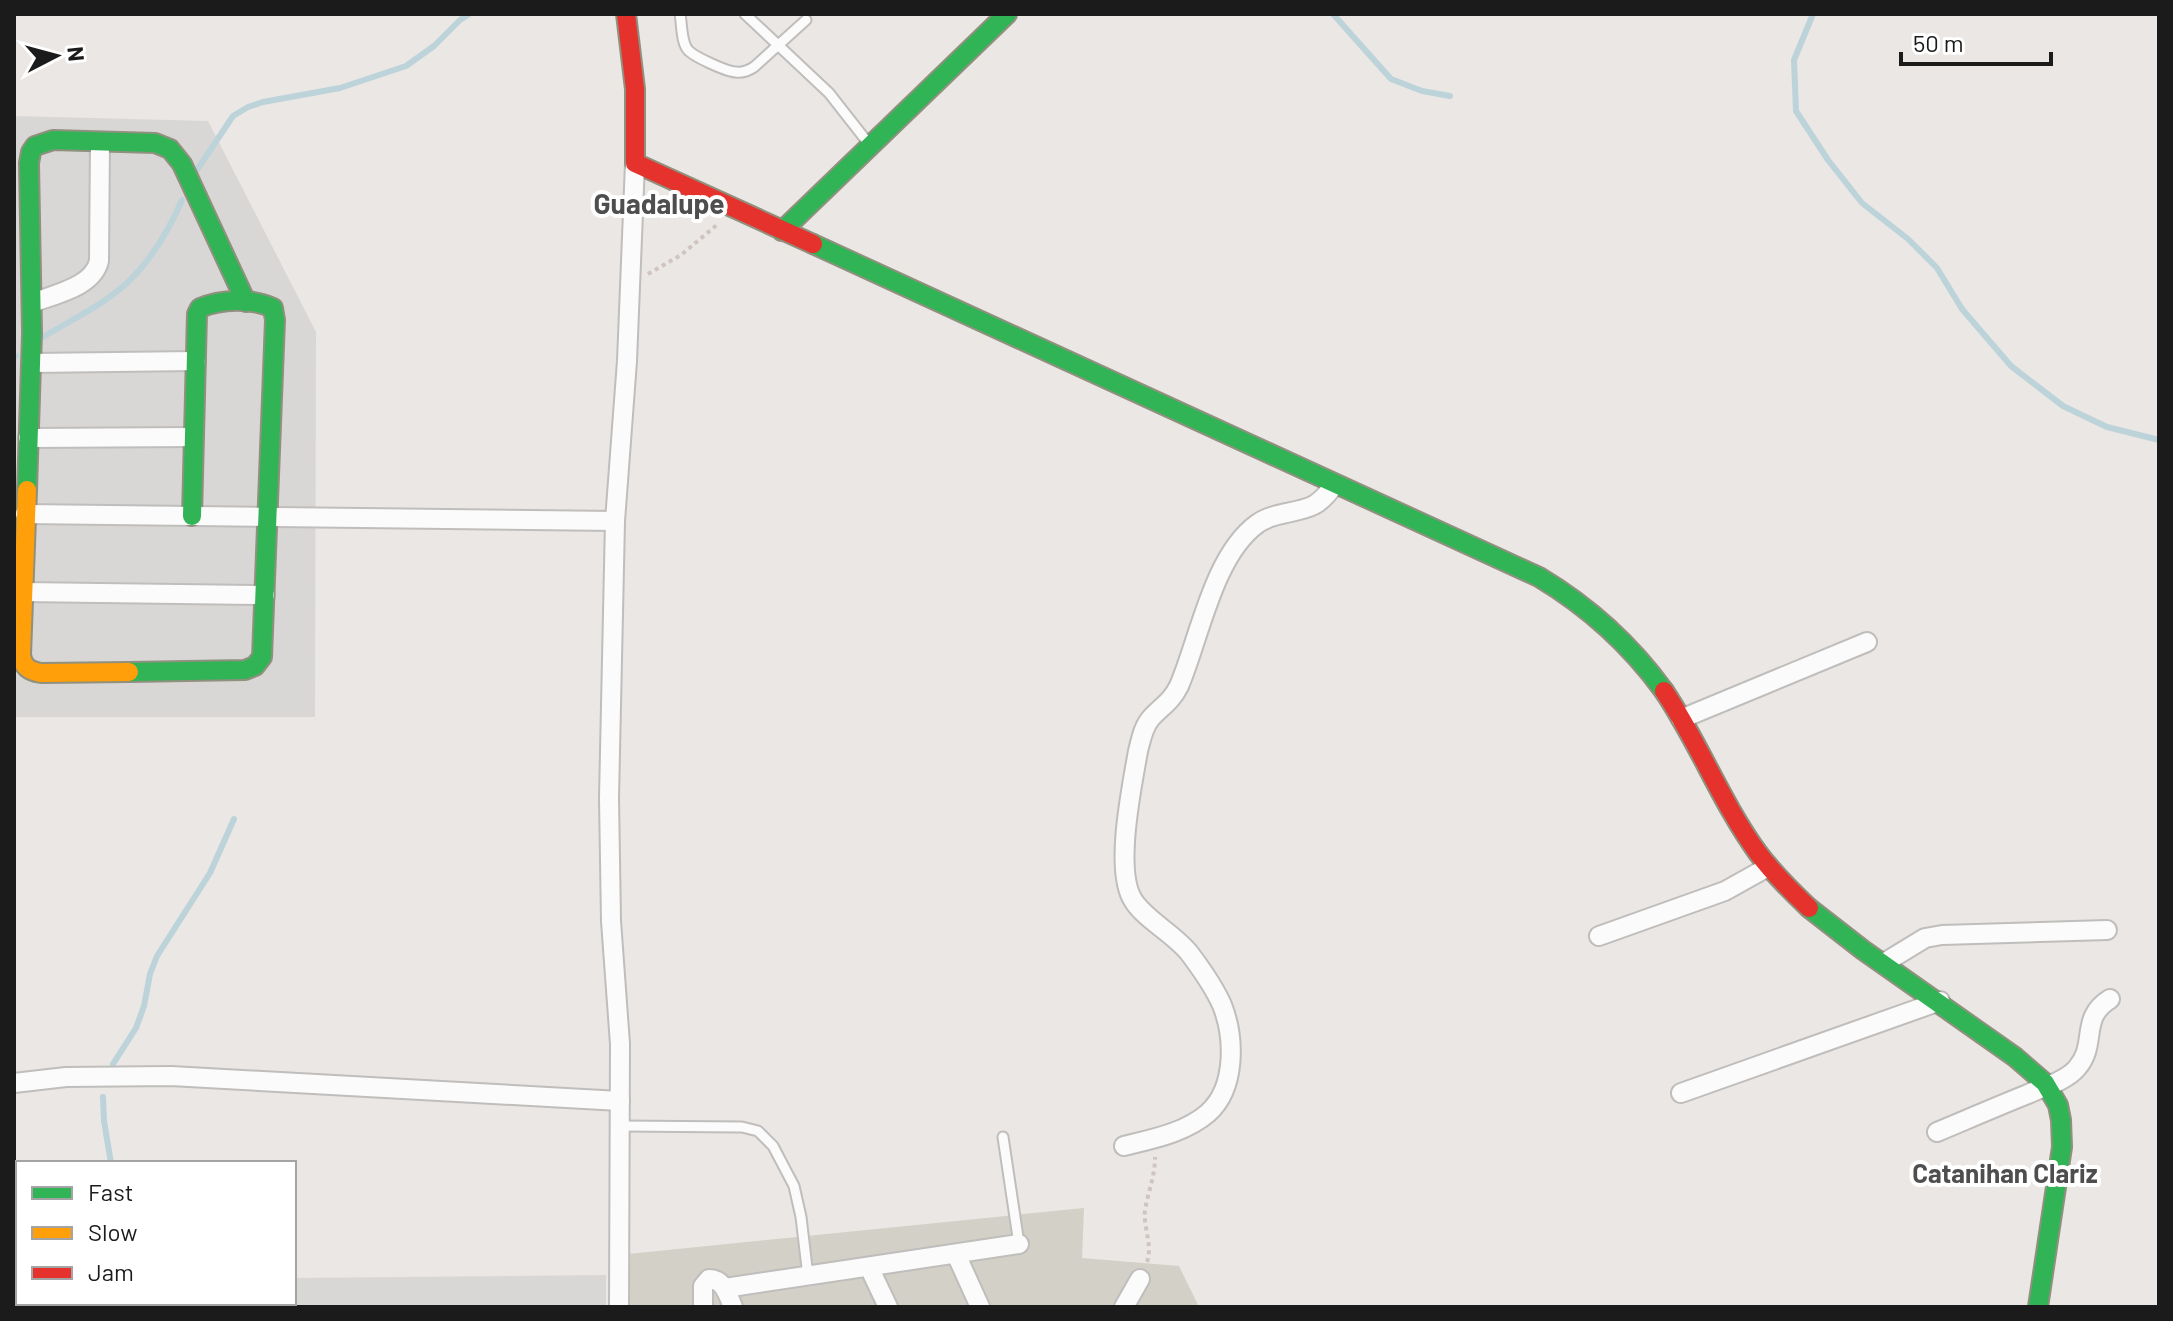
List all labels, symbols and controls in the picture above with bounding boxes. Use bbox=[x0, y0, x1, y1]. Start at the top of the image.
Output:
north arrow bbox=[16, 16, 96, 96]
scale bar bbox=[1901, 16, 2051, 66]
text: 50 m bbox=[1913, 28, 1964, 57]
text: N bbox=[63, 45, 91, 62]
district label: Guadalupe bbox=[593, 186, 725, 220]
district label: Catanihan Clariz bbox=[1912, 1157, 2098, 1188]
legend bbox=[16, 1161, 296, 1305]
text: Fast bbox=[88, 1177, 133, 1206]
text: Slow bbox=[88, 1217, 137, 1246]
text: Jam bbox=[88, 1257, 134, 1286]

